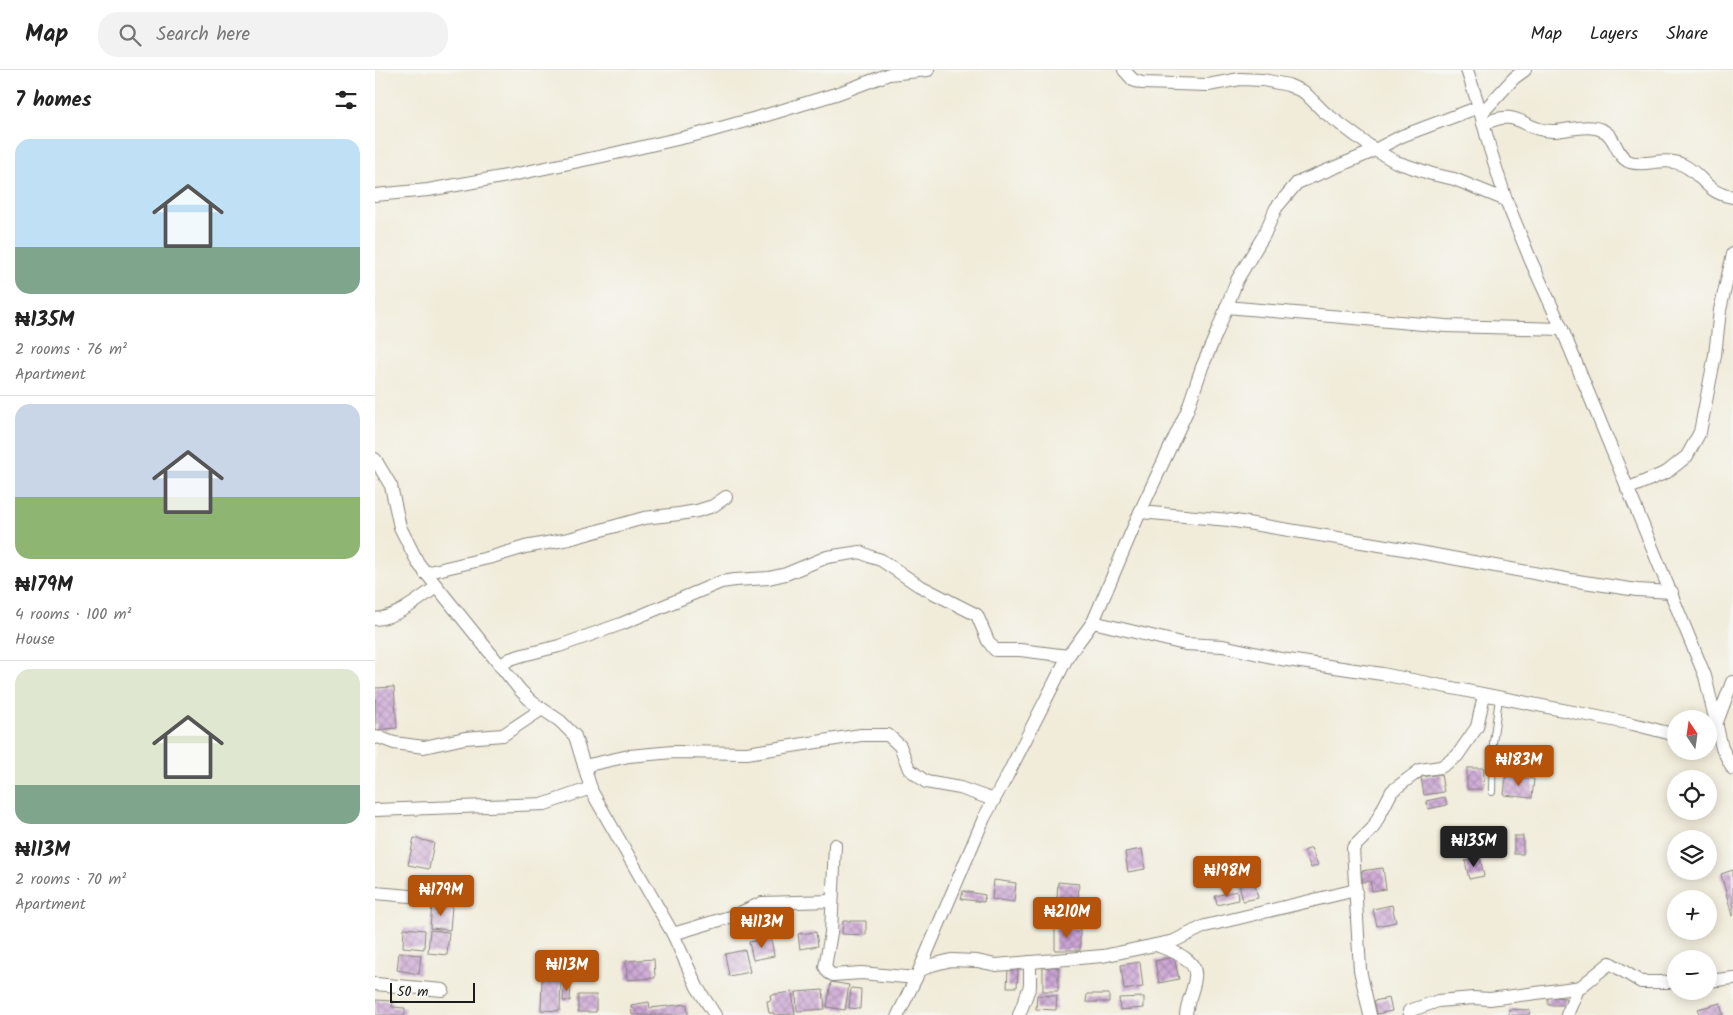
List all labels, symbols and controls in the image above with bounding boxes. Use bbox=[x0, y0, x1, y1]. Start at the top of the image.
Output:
search box bbox=[98, 12, 448, 57]
text: Map bbox=[25, 15, 68, 54]
text: Search here bbox=[156, 20, 250, 50]
text: Map bbox=[1531, 20, 1562, 49]
text: Layers bbox=[1590, 20, 1638, 49]
text: Share bbox=[1666, 20, 1708, 49]
icon: search bbox=[116, 21, 144, 49]
text: 7 homes bbox=[15, 84, 92, 117]
icon: filters bbox=[332, 86, 360, 114]
icon: home bbox=[143, 171, 233, 261]
text: ₦135M bbox=[15, 304, 75, 337]
text: 2 rooms · 76 m² bbox=[15, 337, 127, 362]
text: Apartment bbox=[15, 362, 86, 387]
icon: home bbox=[143, 437, 233, 527]
text: ₦179M bbox=[15, 569, 73, 602]
text: 4 rooms · 100 m² bbox=[15, 602, 131, 627]
text: House bbox=[15, 627, 55, 652]
icon: home bbox=[143, 702, 233, 792]
north arrow bbox=[1667, 710, 1717, 760]
map controls bbox=[1667, 710, 1717, 1000]
pin: ₦183M bbox=[1484, 744, 1554, 787]
text: ₦183M bbox=[1496, 748, 1542, 773]
button: locate bbox=[1667, 770, 1717, 820]
pin: ₦135M bbox=[1439, 826, 1509, 868]
text: ₦135M bbox=[1451, 829, 1497, 854]
button: layers bbox=[1667, 830, 1717, 880]
text: ₦113M bbox=[15, 834, 70, 867]
pin: ₦198M bbox=[1192, 856, 1262, 898]
text: ₦198M bbox=[1204, 859, 1250, 884]
text: 2 rooms · 70 m² bbox=[15, 867, 126, 892]
pin: ₦179M bbox=[406, 874, 476, 917]
text: ₦179M bbox=[419, 878, 463, 903]
button: + bbox=[1667, 890, 1717, 940]
text: Apartment bbox=[15, 892, 86, 917]
pin: ₦210M bbox=[1032, 896, 1102, 939]
text: ₦210M bbox=[1044, 900, 1090, 925]
pin: ₦113M bbox=[727, 906, 797, 949]
text: ₦113M bbox=[741, 910, 783, 935]
pin: ₦113M bbox=[532, 950, 602, 992]
button: − bbox=[1667, 950, 1717, 1000]
text: ₦113M bbox=[546, 953, 588, 978]
scale bar bbox=[390, 980, 475, 1003]
text: 50 m bbox=[397, 981, 428, 1003]

